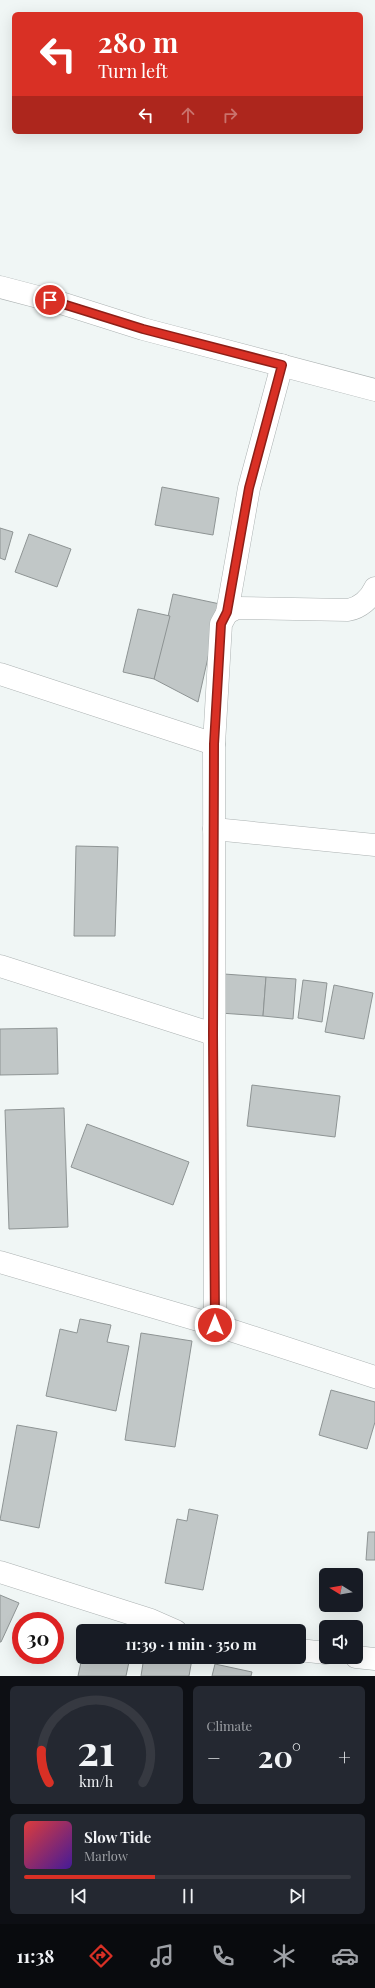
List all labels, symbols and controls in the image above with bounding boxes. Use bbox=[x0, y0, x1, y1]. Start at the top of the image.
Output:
text: 280 m bbox=[98, 23, 178, 60]
icon: left bbox=[32, 28, 84, 80]
text: Turn left bbox=[98, 59, 168, 83]
icon: left bbox=[135, 104, 157, 126]
icon: ahead bbox=[177, 104, 199, 126]
icon: right bbox=[219, 104, 241, 126]
pin bbox=[33, 283, 67, 317]
icon: arrive bbox=[39, 289, 61, 311]
position arrow bbox=[194, 1304, 236, 1346]
north arrow bbox=[319, 1568, 363, 1612]
map controls bbox=[319, 1568, 363, 1664]
speed limit sign: 30 bbox=[12, 1612, 64, 1664]
button: sound bbox=[319, 1620, 363, 1664]
text: 11:39 · 1 min · 350 m bbox=[125, 1634, 257, 1654]
text: Climate bbox=[207, 1717, 252, 1734]
text: 21 bbox=[77, 1721, 115, 1776]
text: 20° bbox=[258, 1736, 301, 1776]
text: − bbox=[207, 1742, 221, 1772]
text: + bbox=[338, 1742, 351, 1772]
text: km/h bbox=[79, 1772, 114, 1791]
text: Slow Tide bbox=[84, 1827, 151, 1847]
text: Marlow bbox=[84, 1847, 128, 1864]
icon: previous bbox=[68, 1885, 90, 1907]
icon: pause bbox=[177, 1885, 199, 1907]
icon: next bbox=[286, 1885, 308, 1907]
icon: directions bbox=[87, 1942, 115, 1970]
icon: music bbox=[148, 1942, 176, 1970]
icon: phone bbox=[209, 1942, 237, 1970]
icon: climate bbox=[270, 1942, 298, 1970]
icon: car bbox=[331, 1942, 359, 1970]
text: 11:38 bbox=[16, 1944, 54, 1968]

